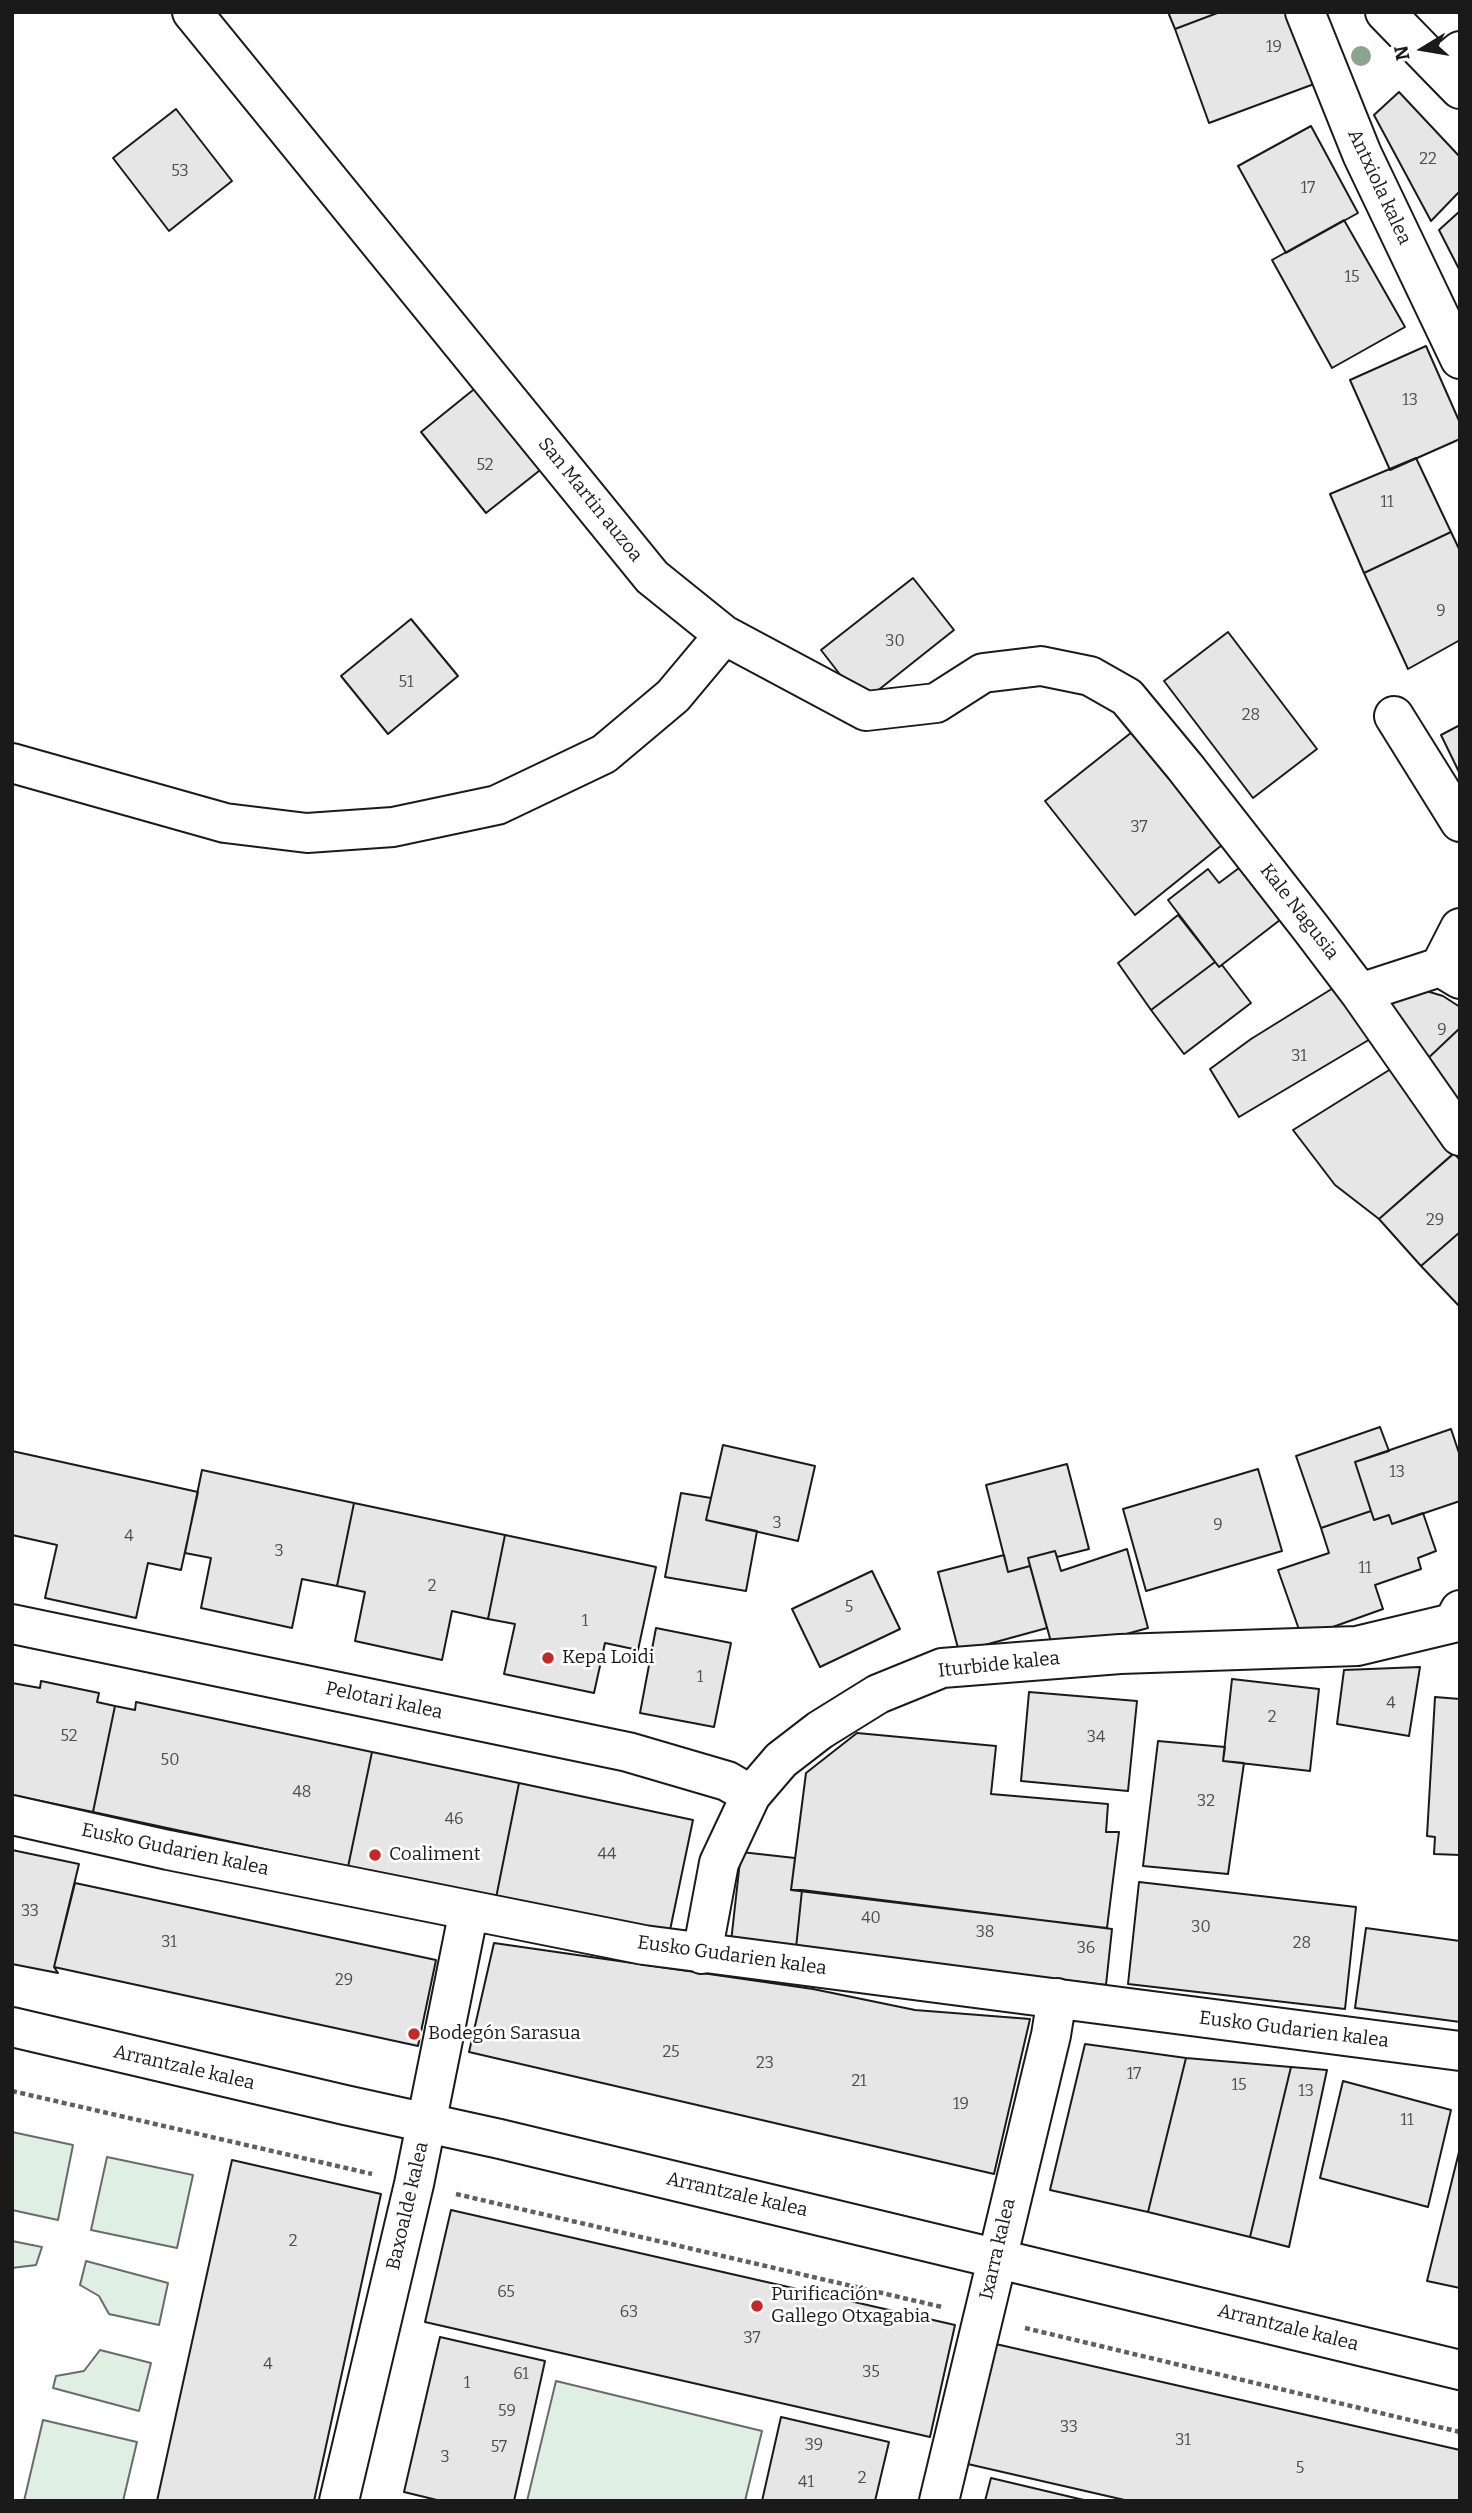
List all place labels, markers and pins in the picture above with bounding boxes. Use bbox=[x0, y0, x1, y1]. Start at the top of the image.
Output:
place label: Kepa Loidi bbox=[562, 1647, 654, 1669]
marker: Kepa Loidi bbox=[540, 1650, 556, 1666]
place label: Coaliment bbox=[389, 1844, 481, 1866]
marker: Coaliment bbox=[367, 1847, 383, 1863]
place label: Bodegón Sarasua bbox=[428, 2023, 581, 2045]
marker: Bodegón Sarasua bbox=[406, 2026, 422, 2042]
place label: Purificación Gallego Otxagabia bbox=[771, 2284, 930, 2328]
marker: Purificación Gallego Otxagabia bbox=[749, 2298, 765, 2314]

